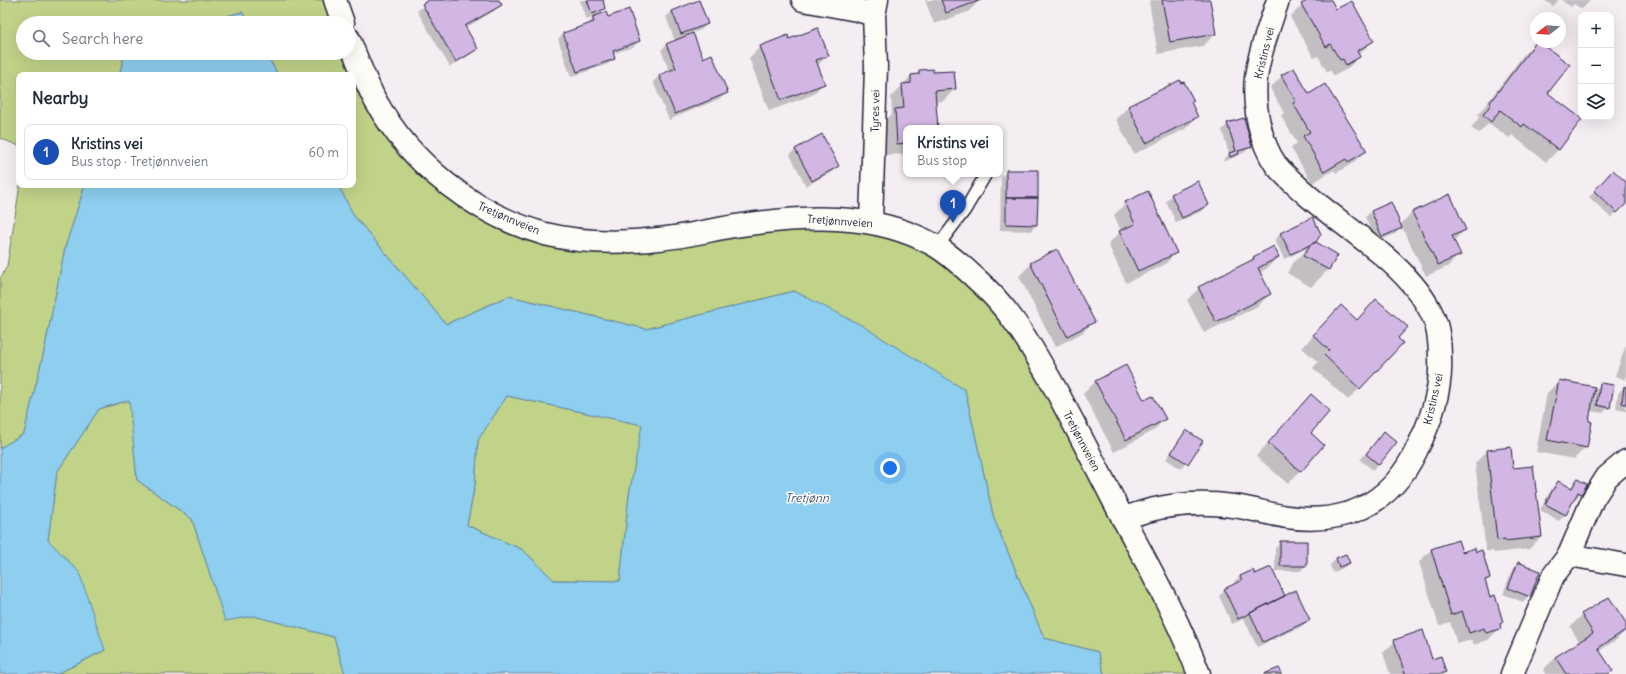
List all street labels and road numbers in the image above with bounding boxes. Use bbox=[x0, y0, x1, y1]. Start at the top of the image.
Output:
street label: Kristins vei bbox=[1251, 26, 1277, 80]
street label: Tyres vei bbox=[868, 90, 882, 132]
street label: Tretjønnveien bbox=[476, 199, 542, 237]
street label: Tretjønnveien bbox=[807, 212, 873, 230]
street label: Kristins vei bbox=[1420, 372, 1446, 426]
street label: Tretjønnveien bbox=[1060, 409, 1104, 473]

